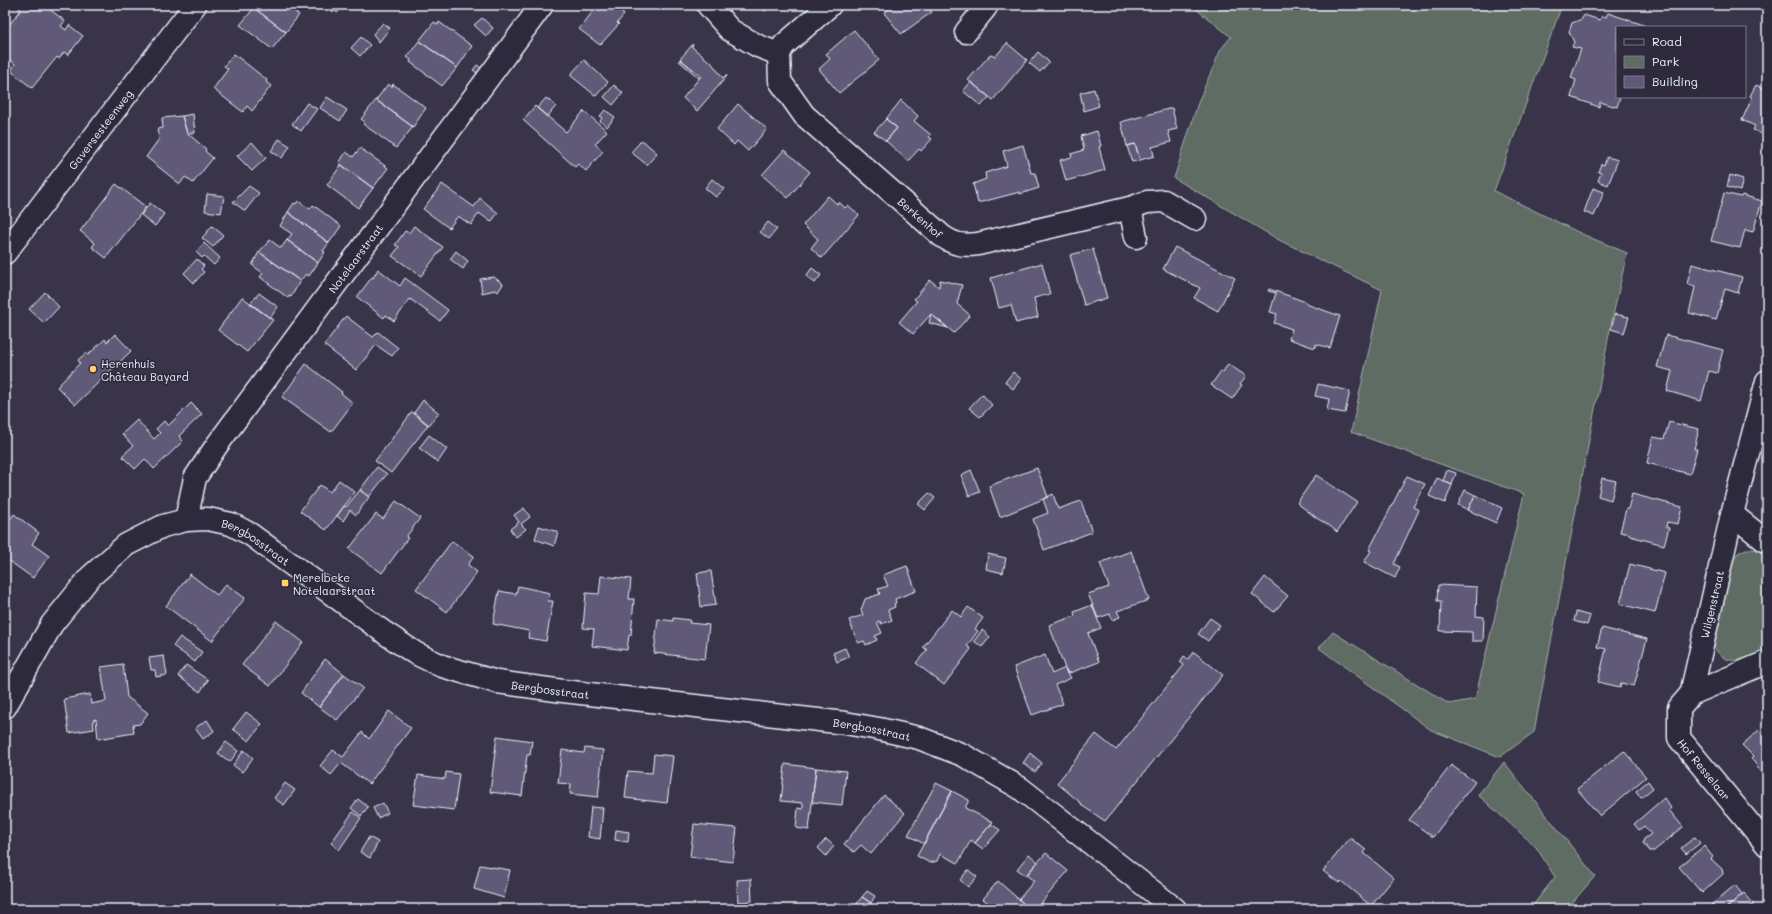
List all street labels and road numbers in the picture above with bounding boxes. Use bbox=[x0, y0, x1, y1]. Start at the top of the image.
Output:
street label: Gaversesteenweg bbox=[64, 86, 135, 172]
street label: Berkenhof bbox=[895, 193, 947, 241]
street label: Notelaarstraat bbox=[324, 220, 386, 296]
street label: Bergbosstraat bbox=[220, 515, 293, 569]
street label: Wilgenstraat bbox=[1696, 569, 1726, 640]
street label: Bergbosstraat bbox=[510, 677, 591, 701]
street label: Bergbosstraat bbox=[832, 714, 912, 743]
street label: Hof Resselaar bbox=[1675, 735, 1734, 803]

